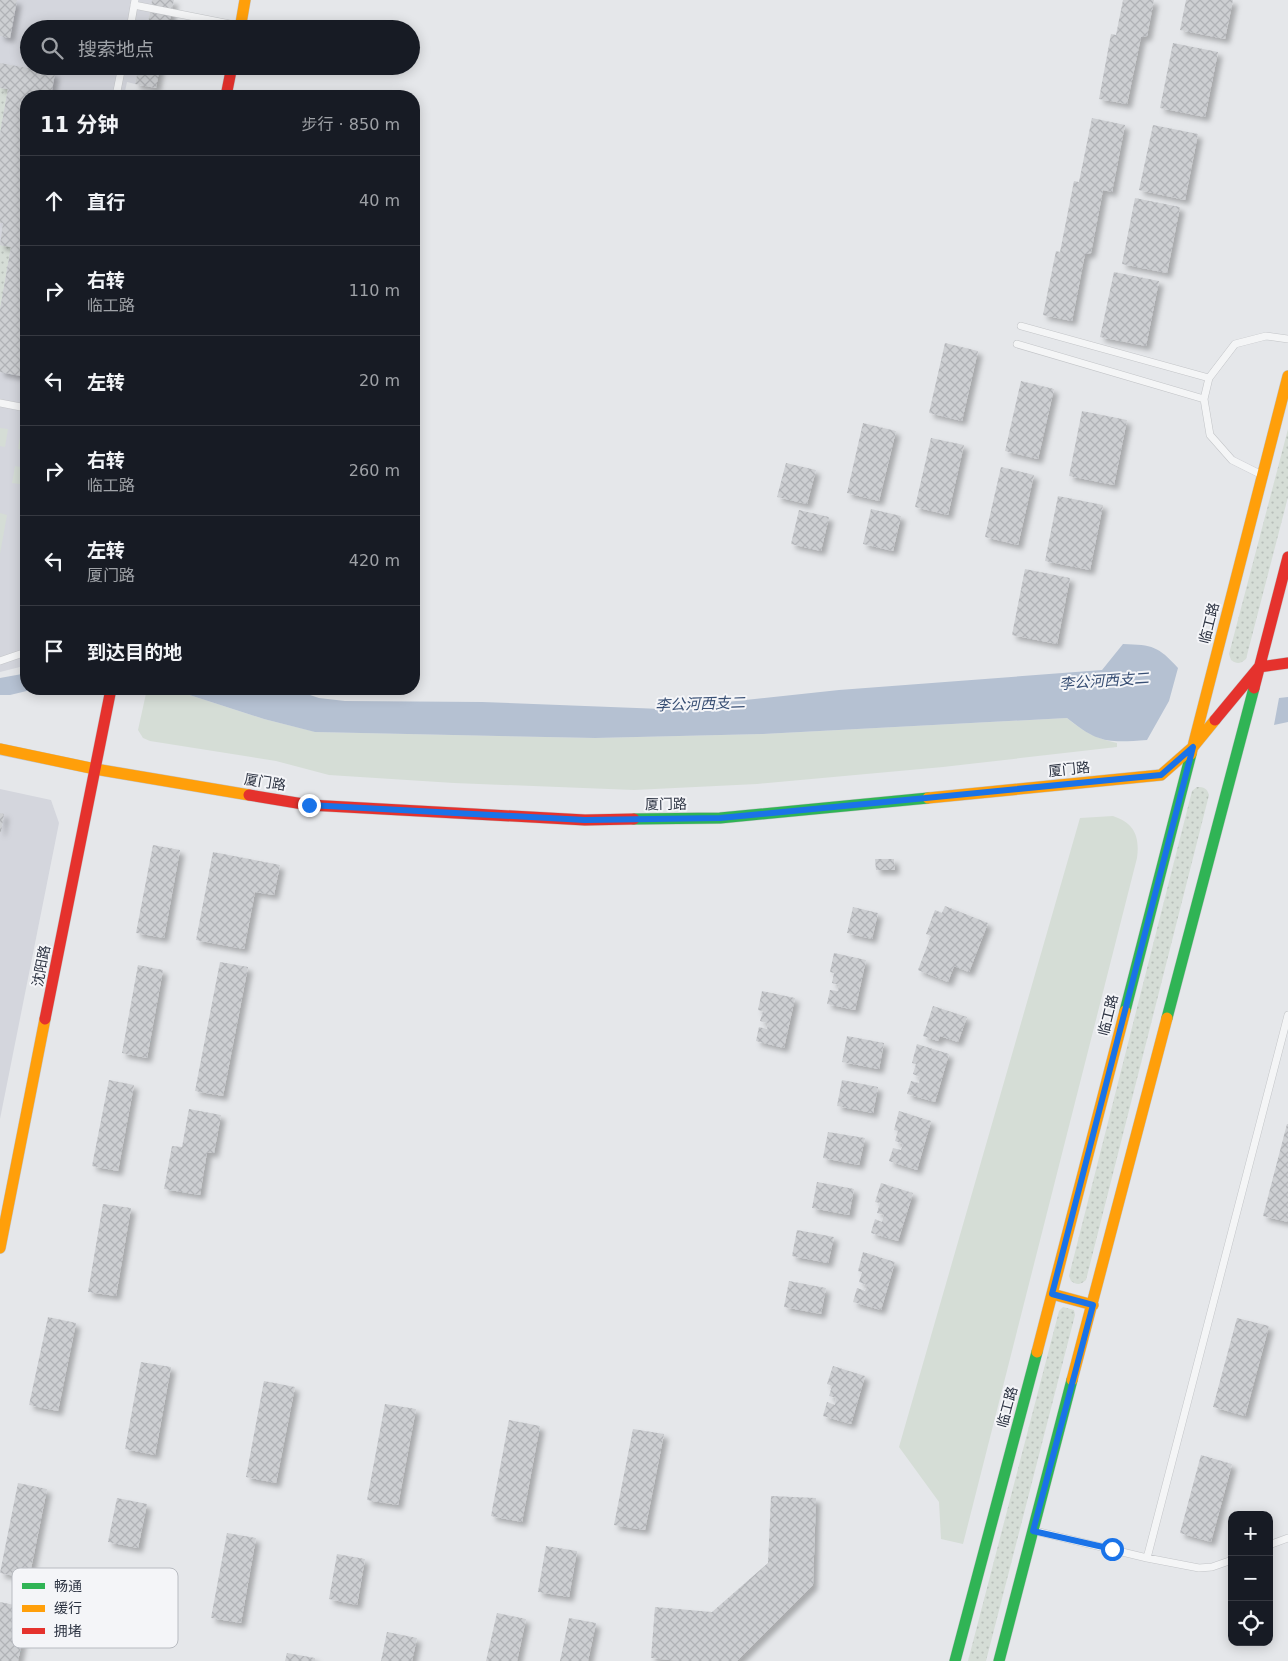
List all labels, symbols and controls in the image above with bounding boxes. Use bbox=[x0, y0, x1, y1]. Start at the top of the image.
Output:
search box bbox=[20, 20, 420, 75]
icon: search bbox=[38, 34, 66, 62]
text: 搜索地点 bbox=[78, 38, 154, 60]
text: 11 分钟 bbox=[40, 113, 119, 137]
text: 步行 · 850 m bbox=[302, 115, 400, 134]
icon: ahead bbox=[40, 187, 68, 215]
text: 直行 bbox=[87, 191, 125, 213]
text: 40 m bbox=[359, 191, 400, 210]
text: 右转 bbox=[87, 269, 125, 291]
icon: right bbox=[40, 277, 68, 305]
text: 110 m bbox=[349, 281, 400, 300]
text: 临工路 bbox=[87, 296, 135, 315]
icon: left bbox=[40, 367, 68, 395]
text: 左转 bbox=[87, 371, 125, 393]
text: 20 m bbox=[359, 371, 400, 390]
text: 右转 bbox=[87, 449, 125, 471]
icon: right bbox=[40, 457, 68, 485]
text: 260 m bbox=[349, 461, 400, 480]
text: 临工路 bbox=[87, 476, 135, 495]
text: 左转 bbox=[87, 539, 125, 561]
icon: left bbox=[40, 547, 68, 575]
text: 420 m bbox=[349, 551, 400, 570]
text: 厦门路 bbox=[87, 566, 135, 585]
street label: 临工路 bbox=[1196, 601, 1222, 645]
icon: arrive bbox=[40, 637, 68, 665]
text: 到达目的地 bbox=[87, 641, 182, 663]
water label: 李公河西支二 bbox=[1058, 669, 1151, 693]
water label: 李公河西支二 bbox=[655, 693, 746, 715]
street label: 厦门路 bbox=[1047, 759, 1091, 779]
street label: 厦门路 bbox=[243, 771, 287, 793]
route end bbox=[298, 794, 321, 817]
street label: 厦门路 bbox=[645, 796, 687, 812]
street label: 沈阳路 bbox=[29, 944, 53, 988]
street label: 临工路 bbox=[1095, 993, 1121, 1037]
street label: 临工路 bbox=[994, 1385, 1020, 1429]
map controls bbox=[1228, 1511, 1273, 1646]
button: + bbox=[1228, 1511, 1273, 1556]
route start bbox=[1101, 1538, 1124, 1561]
button: − bbox=[1228, 1556, 1273, 1601]
legend bbox=[12, 1568, 178, 1648]
text: 畅通 bbox=[54, 1578, 82, 1594]
text: 缓行 bbox=[54, 1600, 82, 1616]
button: locate bbox=[1228, 1601, 1273, 1646]
text: 拥堵 bbox=[54, 1623, 82, 1639]

